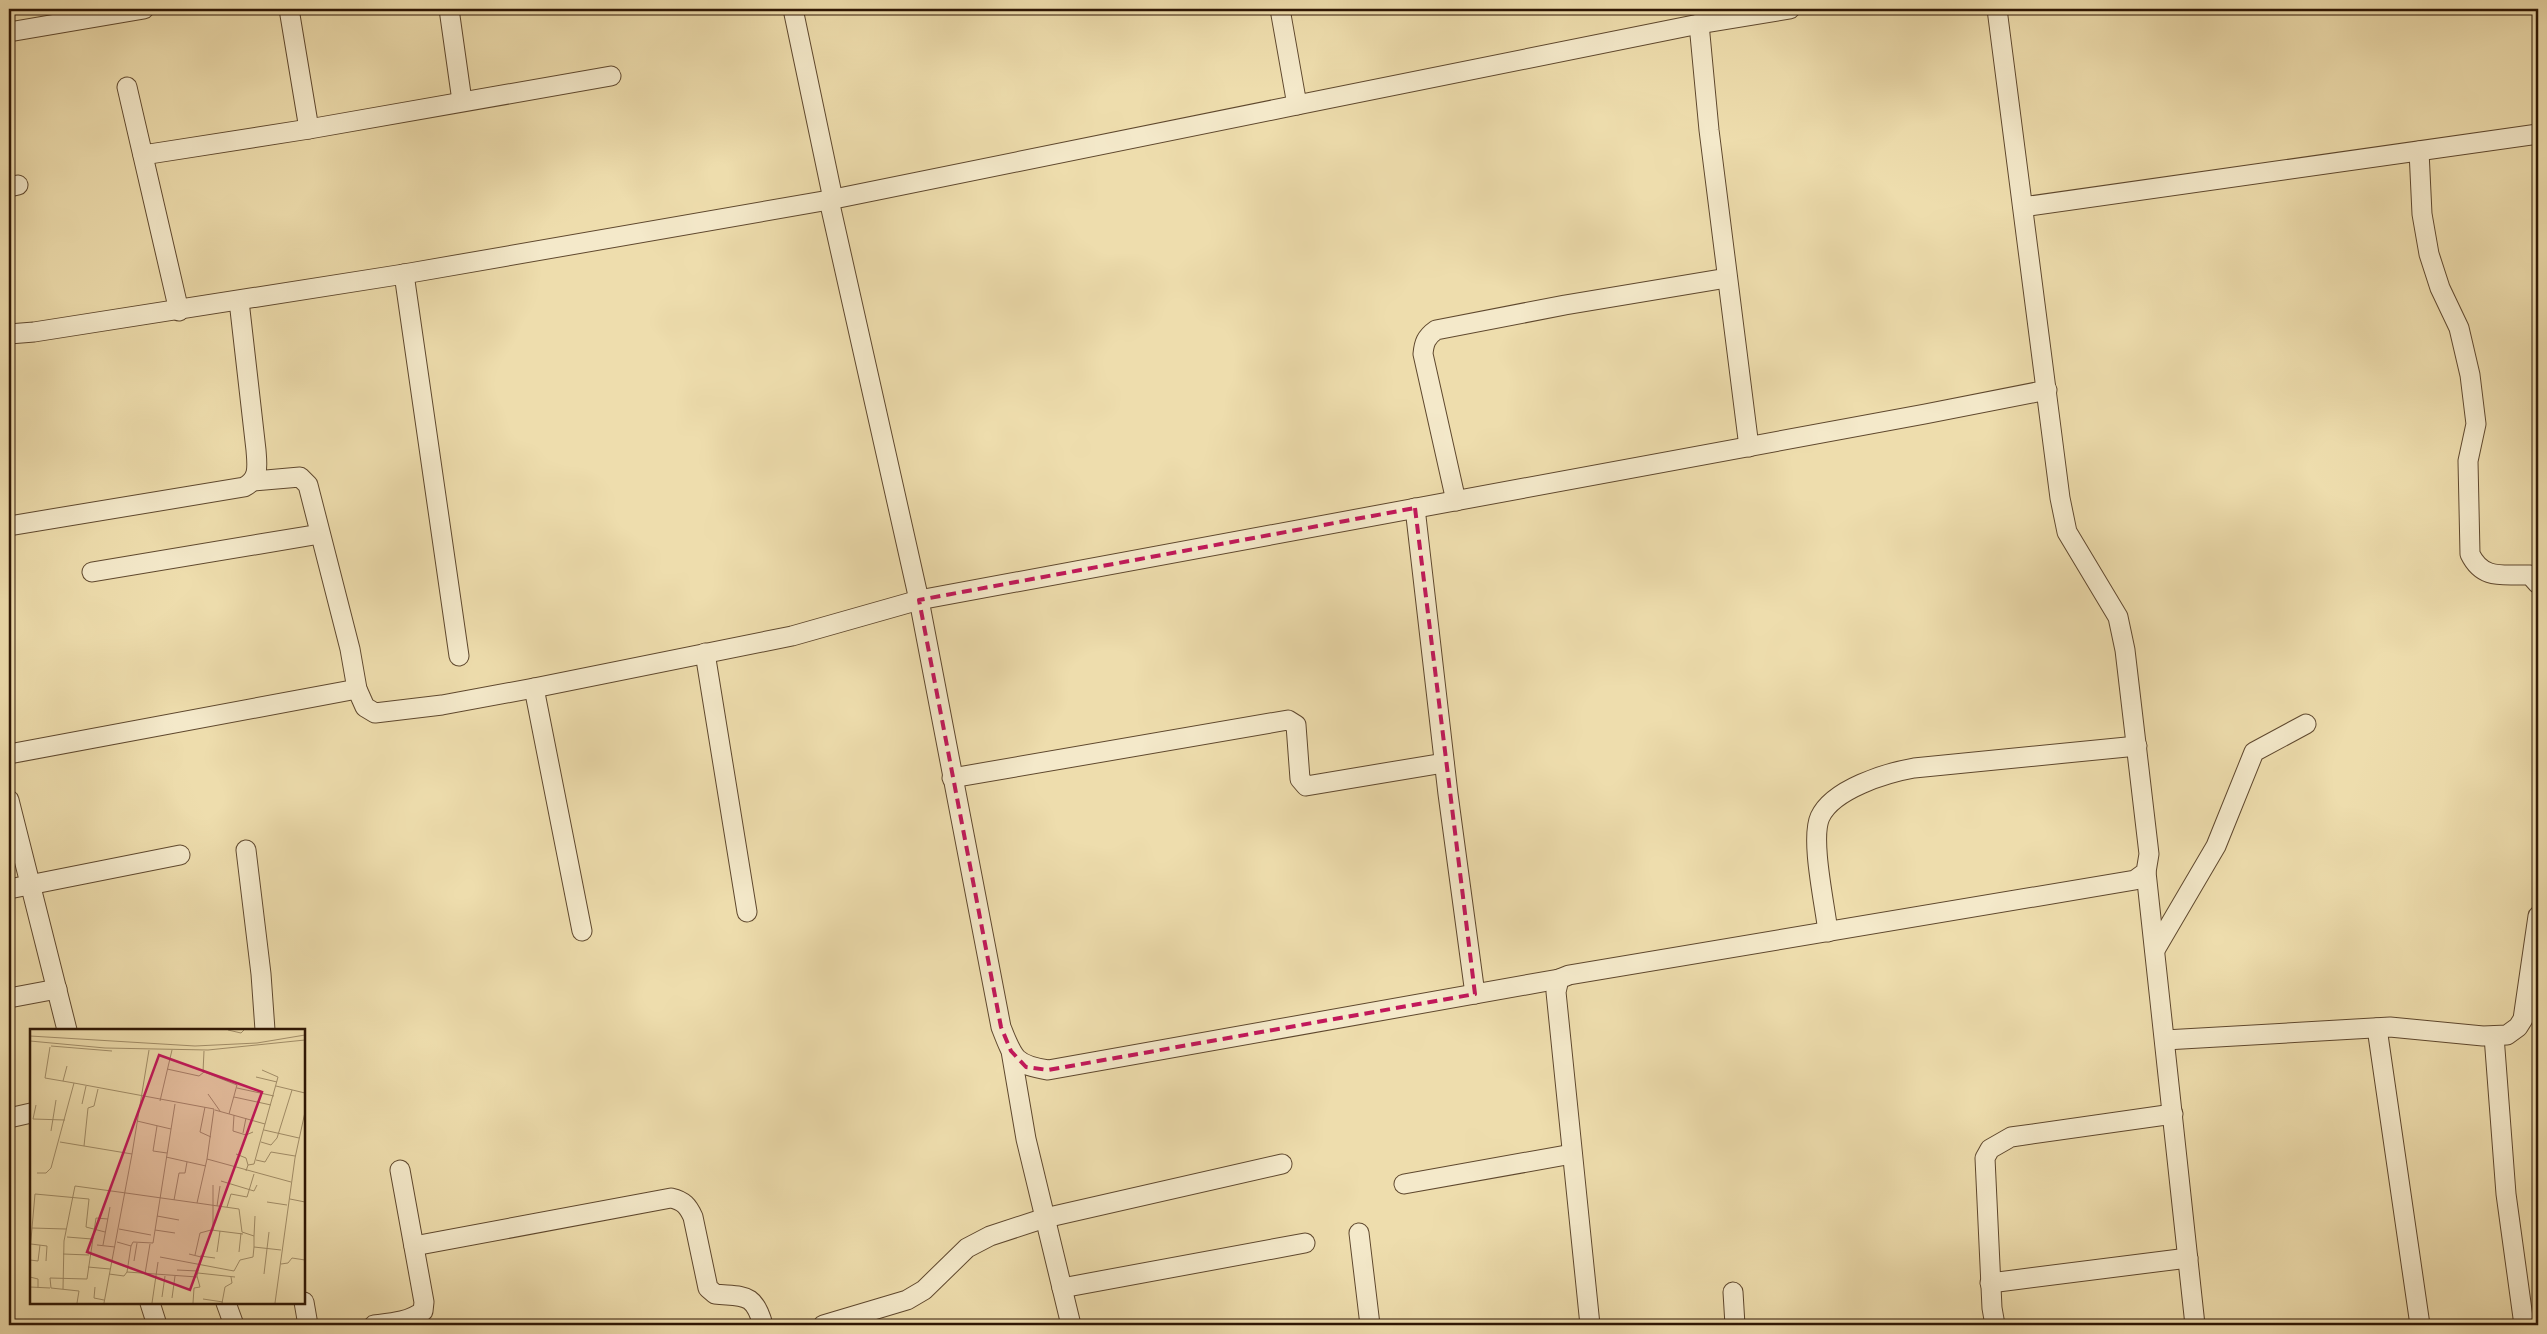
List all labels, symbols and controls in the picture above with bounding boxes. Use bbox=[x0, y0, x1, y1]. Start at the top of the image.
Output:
inset map bbox=[30, 1029, 305, 1304]

